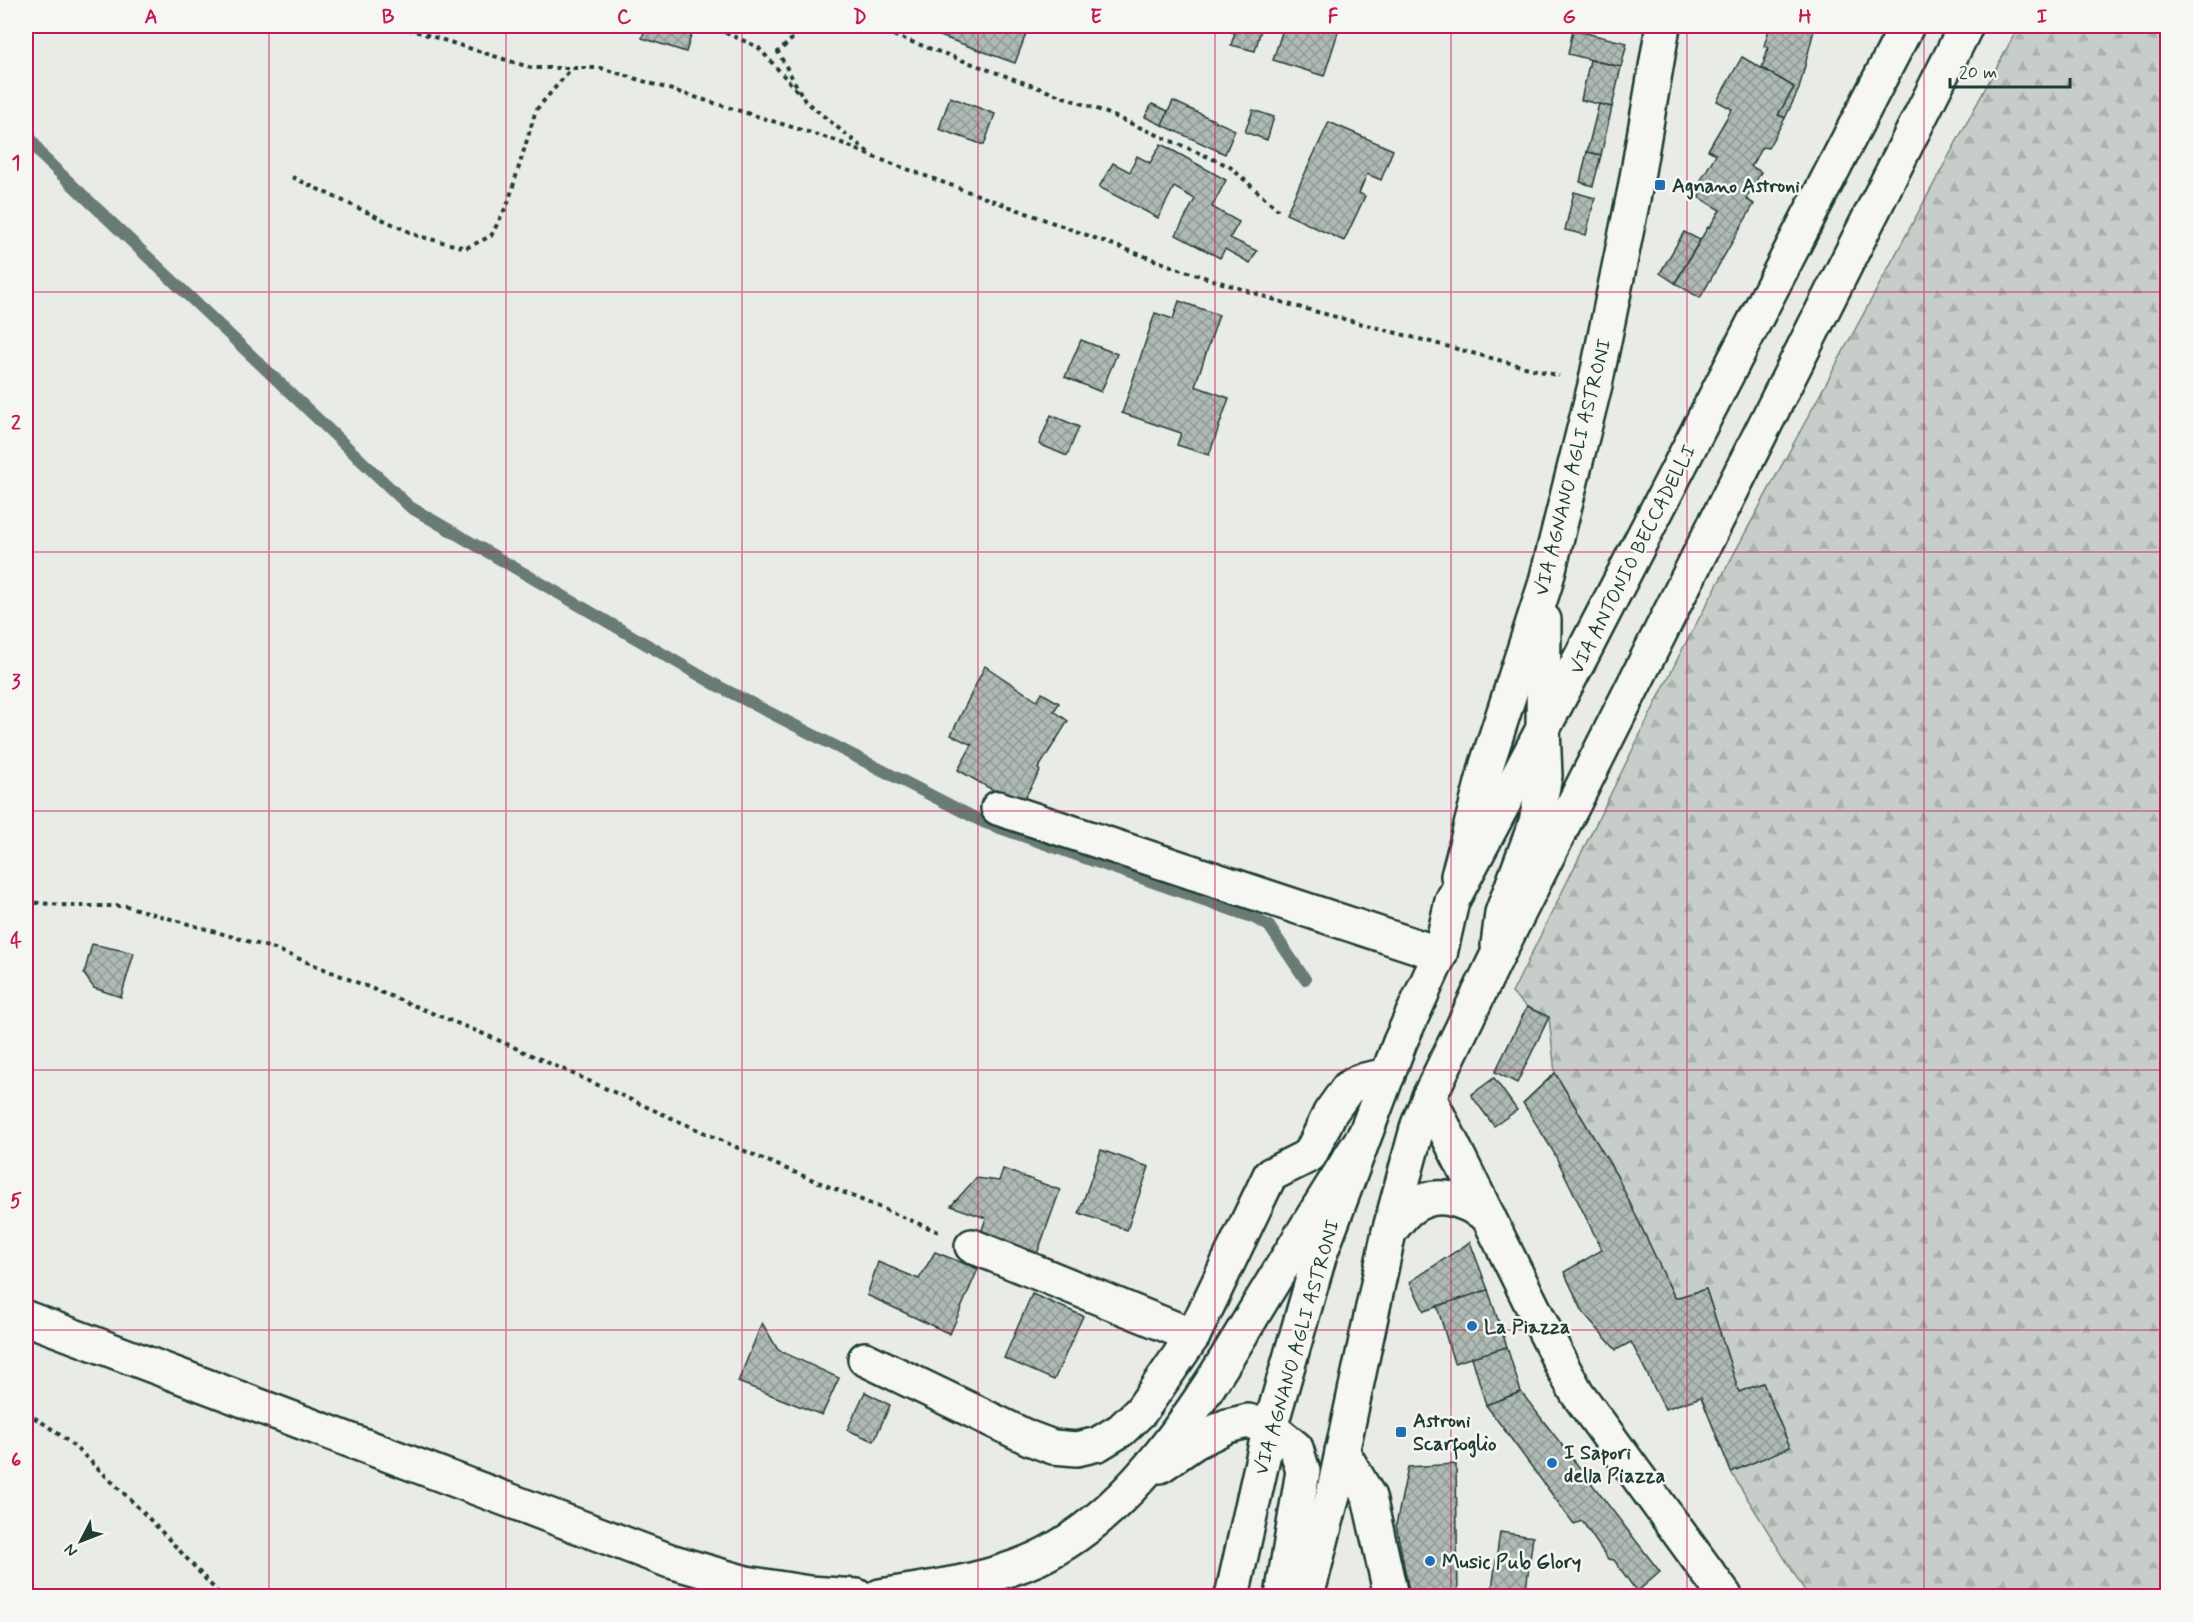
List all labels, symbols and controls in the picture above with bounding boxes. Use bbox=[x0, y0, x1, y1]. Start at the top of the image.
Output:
text: A bbox=[144, 4, 158, 31]
text: B bbox=[382, 4, 395, 31]
text: C bbox=[617, 4, 632, 31]
text: D bbox=[853, 4, 867, 31]
text: E bbox=[1090, 4, 1102, 31]
text: F bbox=[1328, 4, 1339, 31]
text: G bbox=[1562, 4, 1576, 31]
text: H bbox=[1798, 4, 1812, 31]
text: I bbox=[2037, 4, 2047, 31]
scale bar bbox=[1950, 51, 2070, 89]
text: 20 m bbox=[1959, 61, 1997, 85]
text: 1 bbox=[12, 150, 20, 177]
place label: Agnano Astroni bbox=[1672, 173, 1800, 200]
marker: Agnano Astroni bbox=[1653, 178, 1667, 192]
street label: VIA AGNANO AGLI ASTRONI bbox=[1528, 336, 1619, 599]
text: 2 bbox=[11, 410, 21, 437]
street label: VIA ANTONIO BECCADELLI bbox=[1564, 440, 1703, 679]
text: 3 bbox=[11, 669, 21, 696]
text: 4 bbox=[10, 928, 22, 955]
text: 5 bbox=[10, 1188, 22, 1215]
street label: VIA AGNANO AGLI ASTRONI bbox=[1248, 1217, 1347, 1478]
place label: La Piazza bbox=[1484, 1314, 1570, 1341]
marker: La Piazza bbox=[1465, 1319, 1479, 1333]
place label: Astroni Scarfoglio bbox=[1413, 1408, 1497, 1460]
marker: Astroni Scarfoglio bbox=[1394, 1425, 1408, 1439]
place label: I Sapori della Piazza bbox=[1564, 1440, 1665, 1490]
text: 6 bbox=[11, 1447, 21, 1474]
marker: I Sapori della Piazza bbox=[1545, 1456, 1559, 1470]
north arrow bbox=[51, 1511, 111, 1571]
text: N bbox=[60, 1539, 82, 1561]
place label: Music Pub Glory bbox=[1442, 1549, 1581, 1576]
marker: Music Pub Glory bbox=[1423, 1554, 1437, 1568]

